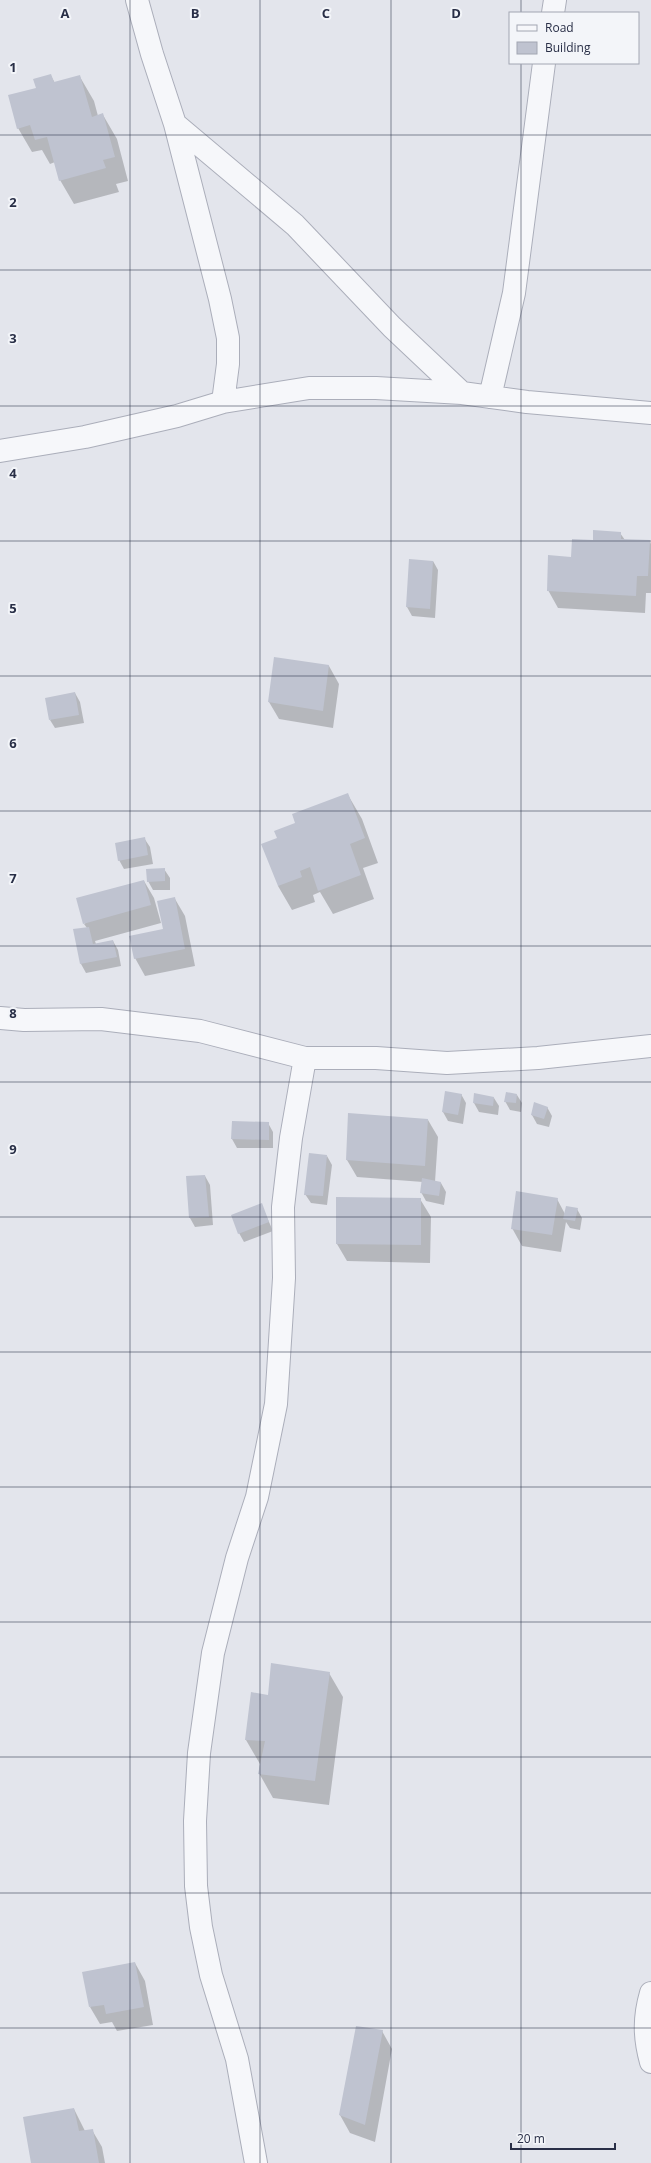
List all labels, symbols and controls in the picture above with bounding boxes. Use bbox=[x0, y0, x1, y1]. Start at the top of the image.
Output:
text: A bbox=[61, 4, 70, 22]
text: B bbox=[191, 4, 200, 22]
text: C bbox=[322, 4, 330, 22]
text: D bbox=[451, 4, 461, 22]
legend bbox=[509, 12, 639, 64]
text: Road bbox=[545, 19, 574, 36]
text: Building bbox=[545, 39, 591, 56]
text: 1 bbox=[9, 58, 17, 76]
text: 2 bbox=[9, 193, 17, 211]
text: 3 bbox=[9, 329, 17, 347]
text: 4 bbox=[9, 464, 17, 482]
text: 5 bbox=[9, 599, 17, 617]
text: 6 bbox=[9, 734, 17, 752]
text: 7 bbox=[9, 869, 17, 887]
text: 8 bbox=[9, 1004, 17, 1022]
text: 9 bbox=[9, 1140, 17, 1158]
scale bar bbox=[511, 2125, 615, 2151]
text: 20 m bbox=[517, 2130, 545, 2147]

